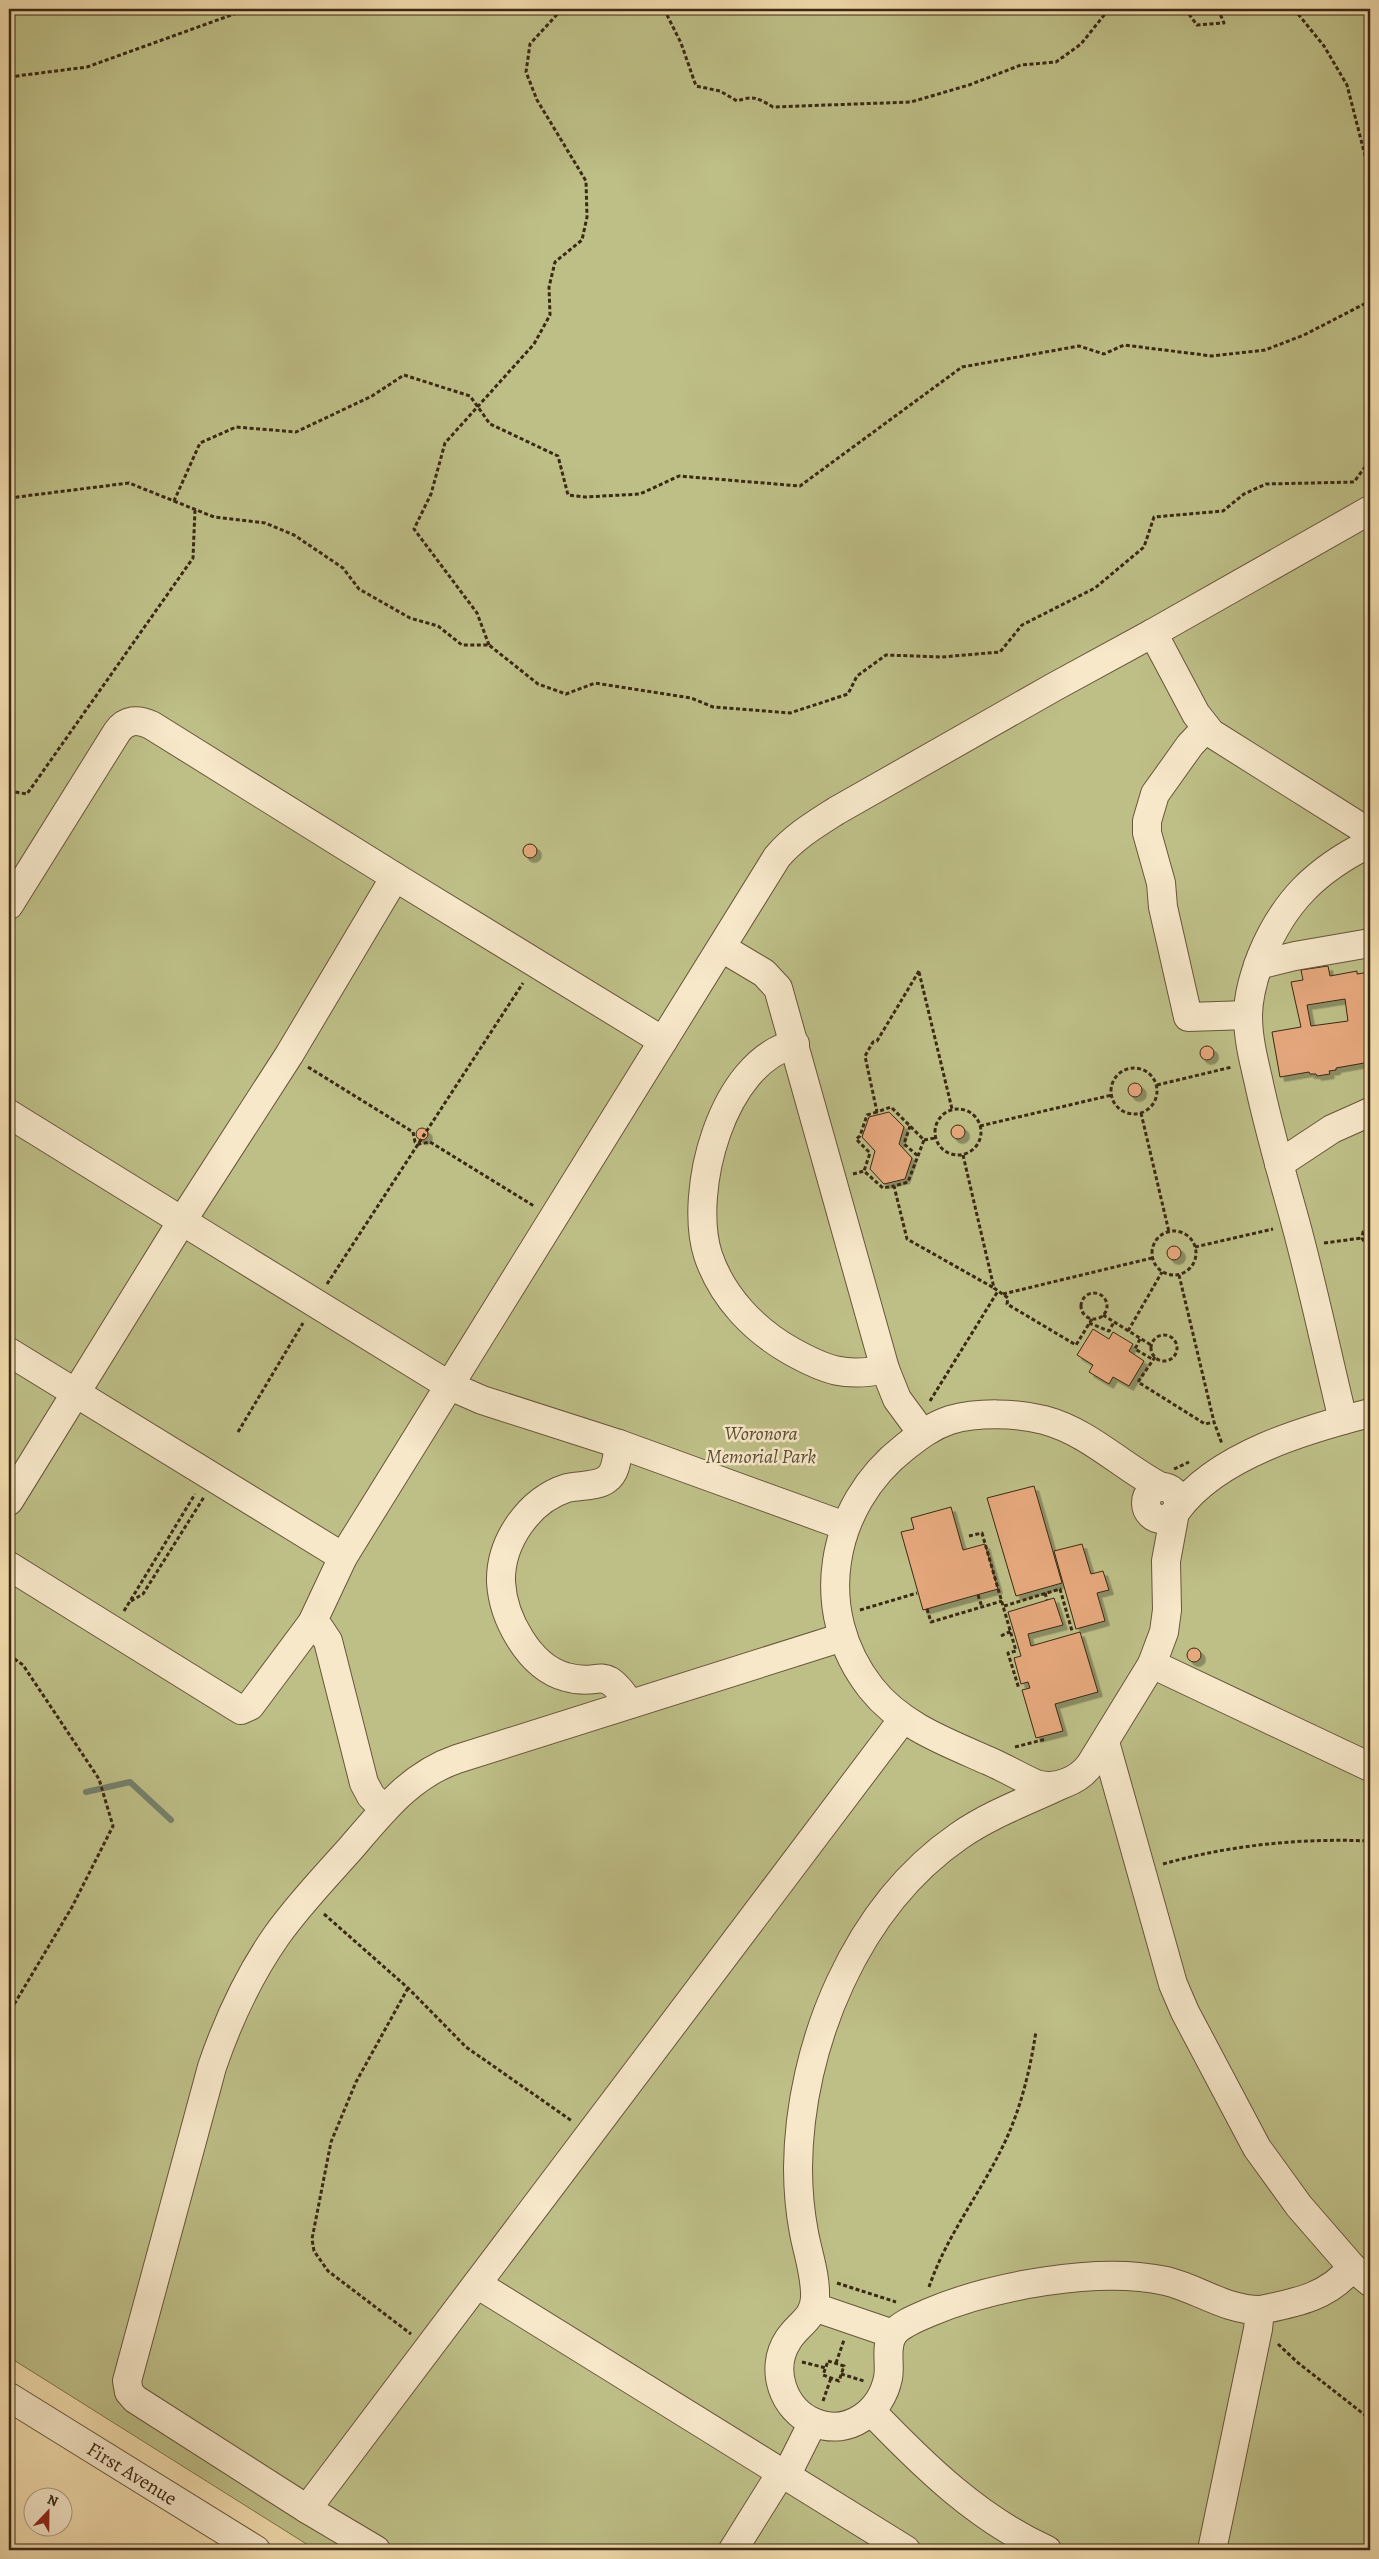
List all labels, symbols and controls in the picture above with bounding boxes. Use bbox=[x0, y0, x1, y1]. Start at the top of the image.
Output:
park label: Woronora Memorial Park bbox=[706, 1420, 816, 1470]
street label: First Avenue bbox=[82, 2436, 182, 2512]
north arrow bbox=[22, 2486, 72, 2536]
text: N bbox=[44, 2490, 61, 2511]

